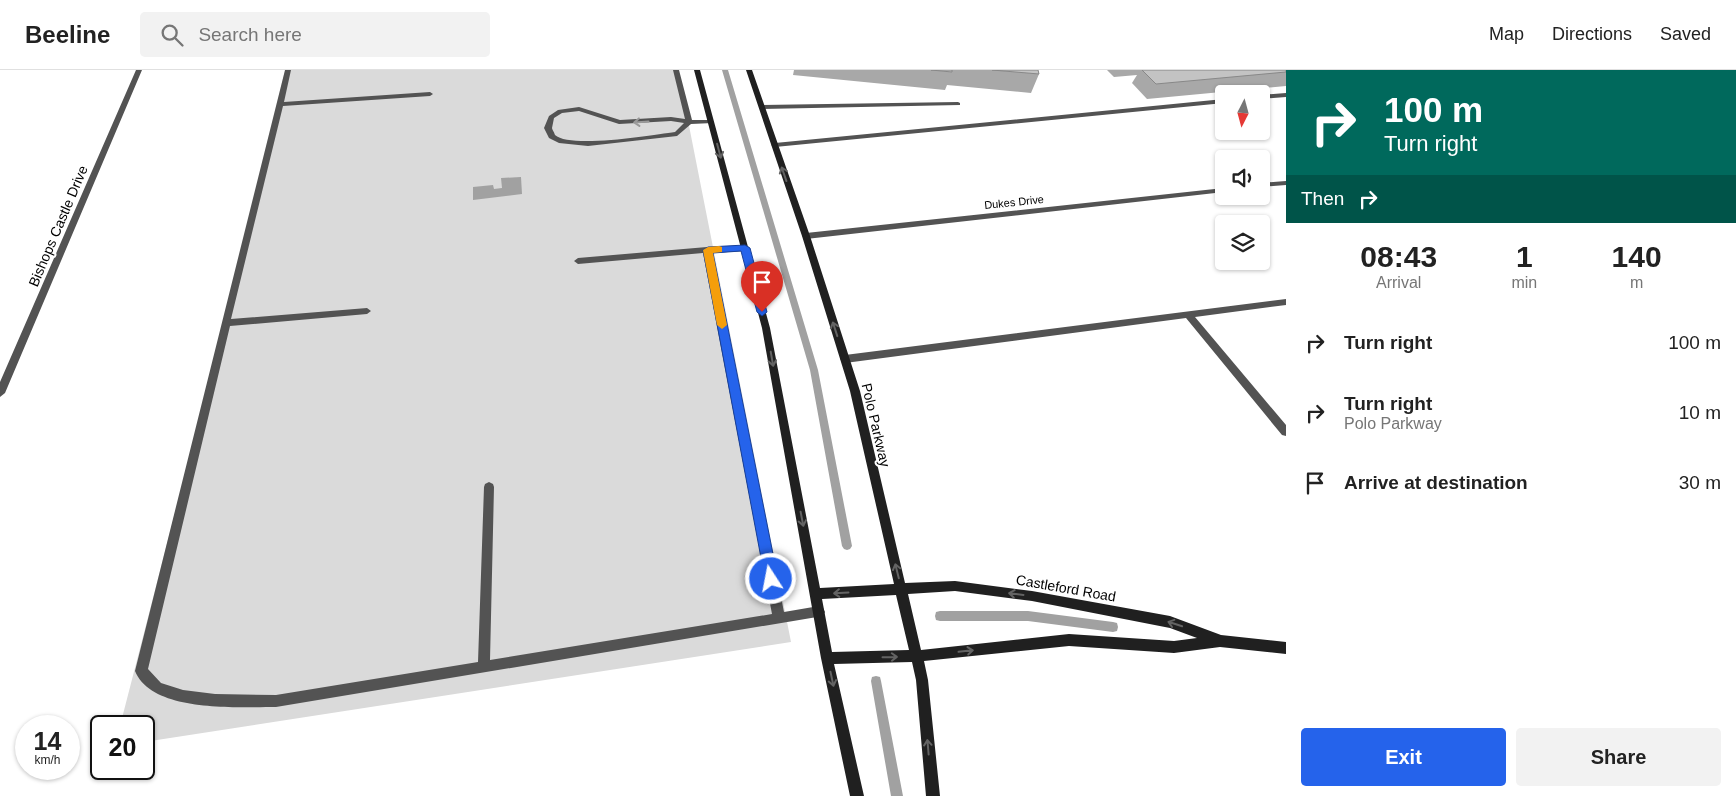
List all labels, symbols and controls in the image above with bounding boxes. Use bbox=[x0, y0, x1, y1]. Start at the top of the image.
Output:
search box bbox=[140, 12, 490, 57]
text: Beeline bbox=[25, 21, 110, 48]
icon: search bbox=[158, 21, 186, 49]
text: Search here bbox=[198, 24, 302, 45]
text: Map bbox=[1489, 24, 1524, 44]
text: Directions bbox=[1552, 24, 1632, 44]
text: Saved bbox=[1660, 24, 1711, 44]
north arrow bbox=[1215, 85, 1270, 140]
map controls bbox=[1215, 85, 1270, 270]
icon: right bbox=[1301, 90, 1366, 155]
text: 100 m bbox=[1384, 90, 1483, 129]
one-way arrow bbox=[633, 117, 649, 126]
text: Turn right bbox=[1384, 131, 1477, 156]
one-way arrow bbox=[714, 142, 724, 158]
button: sound bbox=[1215, 150, 1270, 205]
street label: Bishops Castle Drive bbox=[25, 163, 91, 289]
one-way arrow bbox=[779, 166, 789, 182]
icon: right bbox=[1354, 185, 1382, 213]
text: Then bbox=[1301, 188, 1344, 209]
street label: Dukes Drive bbox=[984, 193, 1044, 211]
button: layers bbox=[1215, 215, 1270, 270]
text: 08:43 bbox=[1360, 240, 1437, 273]
text: 1 bbox=[1516, 240, 1533, 273]
text: 140 bbox=[1612, 240, 1662, 273]
pin bbox=[741, 261, 783, 312]
icon: arrive bbox=[748, 268, 776, 296]
text: Arrival bbox=[1376, 274, 1421, 291]
text: min bbox=[1511, 274, 1537, 291]
text: m bbox=[1630, 274, 1643, 291]
one-way arrow bbox=[830, 321, 840, 337]
icon: right bbox=[1301, 329, 1329, 357]
text: Turn right bbox=[1344, 332, 1432, 353]
text: 100 m bbox=[1668, 332, 1721, 353]
one-way arrow bbox=[768, 351, 778, 367]
street label: Polo Parkway bbox=[859, 382, 893, 468]
text: Turn right bbox=[1344, 393, 1432, 414]
icon: right bbox=[1301, 399, 1329, 427]
text: 10 m bbox=[1679, 402, 1721, 423]
text: Polo Parkway bbox=[1344, 415, 1442, 432]
icon: arrive bbox=[1301, 469, 1329, 497]
text: Arrive at destination bbox=[1344, 472, 1528, 493]
text: 30 m bbox=[1679, 472, 1721, 493]
one-way arrow bbox=[798, 510, 808, 526]
position arrow bbox=[744, 552, 796, 604]
one-way arrow bbox=[891, 563, 901, 579]
street label: Castleford Road bbox=[1015, 571, 1117, 605]
one-way arrow bbox=[834, 588, 850, 597]
one-way arrow bbox=[1008, 589, 1024, 599]
one-way arrow bbox=[1168, 619, 1184, 628]
one-way arrow bbox=[958, 646, 974, 656]
one-way arrow bbox=[882, 652, 898, 662]
one-way arrow bbox=[828, 670, 837, 686]
speed limit sign: 20 bbox=[90, 715, 155, 780]
text: 14 bbox=[34, 727, 61, 755]
button: Exit bbox=[1301, 728, 1506, 786]
button: Share bbox=[1516, 728, 1721, 786]
one-way arrow bbox=[924, 740, 933, 756]
text: km/h bbox=[34, 753, 61, 767]

